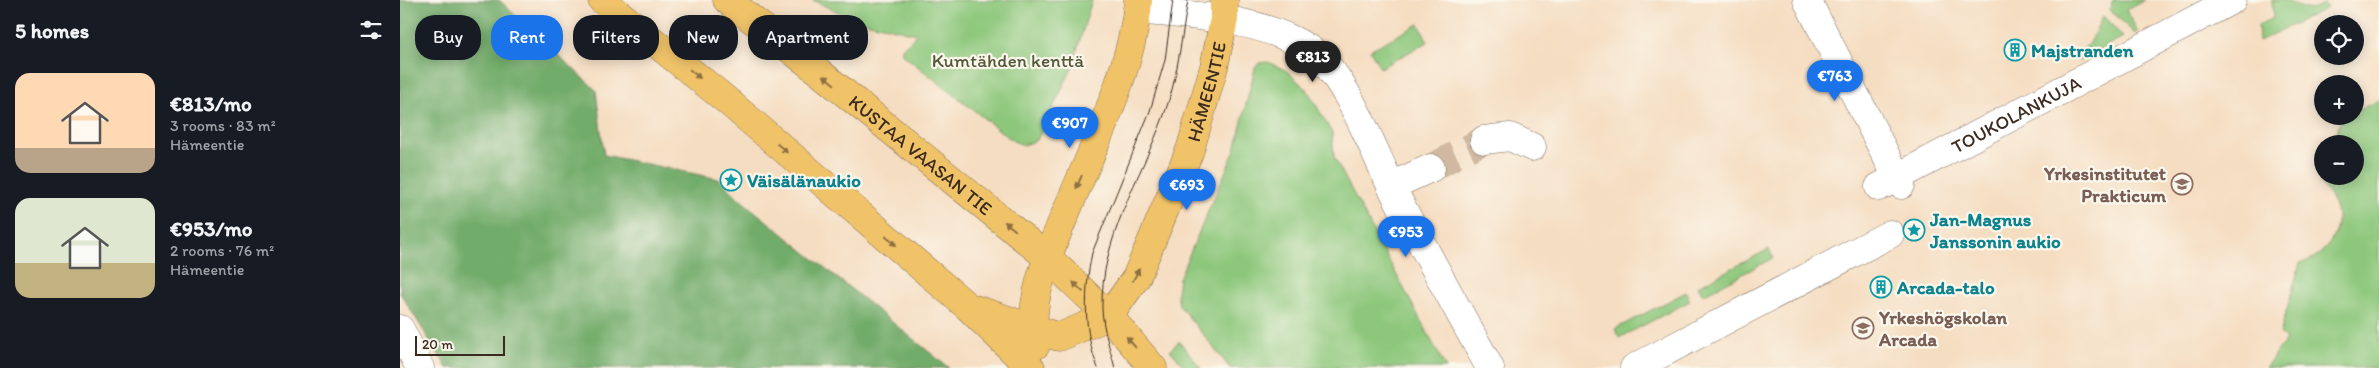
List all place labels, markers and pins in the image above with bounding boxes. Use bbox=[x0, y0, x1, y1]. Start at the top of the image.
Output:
building icon: Majstranden bbox=[2003, 38, 2027, 62]
place label: Majstranden bbox=[2031, 39, 2134, 62]
pin: €813 bbox=[1283, 41, 1343, 83]
pin: €763 bbox=[1805, 59, 1865, 102]
pin: €907 bbox=[1040, 106, 1100, 149]
place label: Yrkesinstitutet Prakticum bbox=[2043, 162, 2167, 207]
place icon: Väisälänaukio bbox=[719, 168, 743, 192]
pin: €693 bbox=[1157, 168, 1217, 211]
place label: Väisälänaukio bbox=[747, 169, 861, 192]
school or university icon: Yrkesinstitutet Prakticum bbox=[2170, 172, 2194, 196]
place label: Jan-Magnus Janssonin aukio bbox=[1929, 208, 2061, 253]
pin: €953 bbox=[1376, 216, 1436, 258]
place icon: Jan-Magnus Janssonin aukio bbox=[1902, 218, 1926, 242]
building icon: Arcada-talo bbox=[1869, 275, 1893, 299]
place label: Arcada-talo bbox=[1896, 276, 1995, 299]
place label: Yrkeshögskolan Arcada bbox=[1878, 306, 2007, 351]
school or university icon: Yrkeshögskolan Arcada bbox=[1851, 316, 1875, 340]

